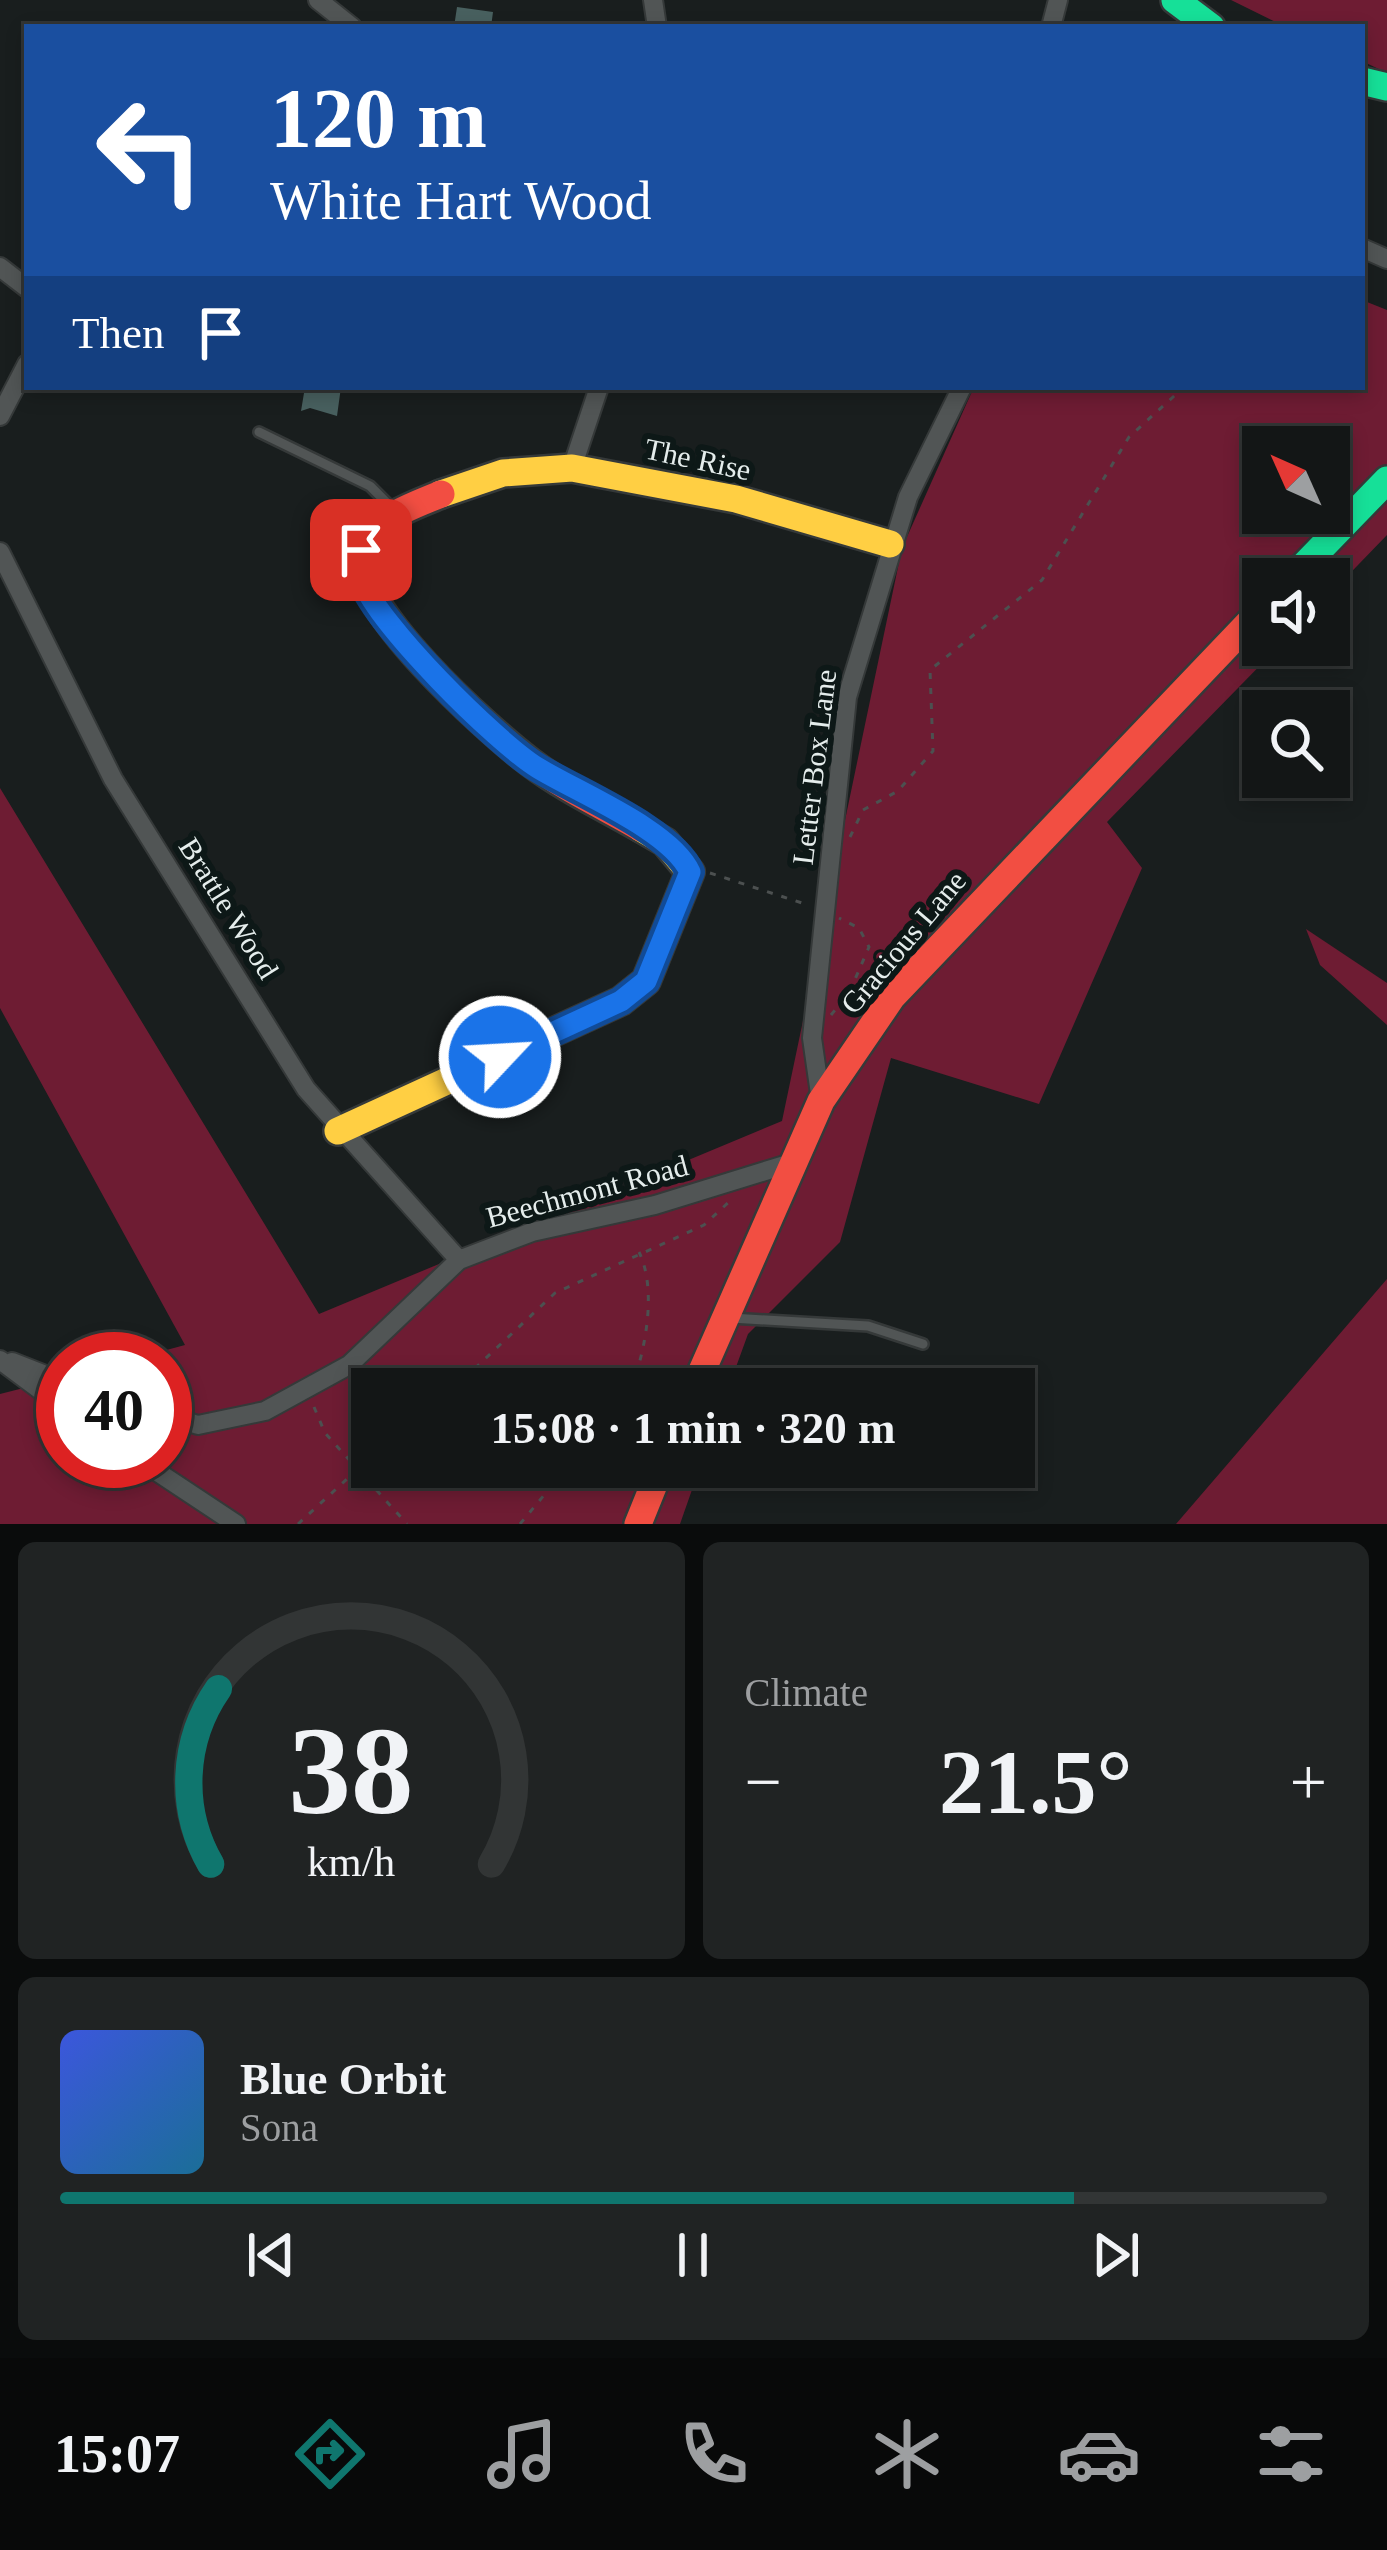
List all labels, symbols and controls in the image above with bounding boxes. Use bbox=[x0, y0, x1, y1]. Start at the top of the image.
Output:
icon: left bbox=[72, 72, 228, 228]
text: 120 m bbox=[270, 72, 487, 165]
text: White Hart Wood bbox=[270, 171, 652, 231]
icon: arrive bbox=[188, 300, 254, 366]
text: Then bbox=[72, 308, 164, 358]
north arrow bbox=[1242, 426, 1350, 534]
map controls bbox=[1242, 426, 1350, 798]
street label: The Rise bbox=[642, 432, 754, 486]
pin bbox=[310, 499, 412, 601]
icon: arrive bbox=[328, 517, 394, 583]
button: sound bbox=[1242, 558, 1350, 666]
street label: Letter Box Lane bbox=[786, 667, 842, 867]
button: search bbox=[1242, 690, 1350, 798]
street label: Brattle Wood bbox=[173, 832, 285, 984]
street label: Gracious Lane bbox=[834, 864, 972, 1020]
position arrow bbox=[437, 994, 563, 1120]
street label: Beechmont Road bbox=[483, 1148, 691, 1234]
speed limit sign: 40 bbox=[36, 1332, 192, 1488]
text: 15:08 · 1 min · 320 m bbox=[491, 1403, 896, 1453]
text: Climate bbox=[745, 1671, 868, 1714]
text: 38 bbox=[289, 1702, 414, 1840]
text: 21.5° bbox=[939, 1733, 1133, 1832]
text: − bbox=[745, 1745, 782, 1818]
text: + bbox=[1290, 1745, 1327, 1818]
text: km/h bbox=[307, 1837, 395, 1884]
text: Blue Orbit bbox=[240, 2054, 446, 2104]
text: Sona bbox=[240, 2106, 318, 2149]
icon: previous bbox=[238, 2222, 304, 2288]
icon: pause bbox=[660, 2222, 726, 2288]
icon: next bbox=[1083, 2222, 1149, 2288]
icon: directions bbox=[288, 2412, 372, 2496]
icon: music bbox=[480, 2412, 564, 2496]
icon: phone bbox=[672, 2412, 756, 2496]
icon: climate bbox=[865, 2412, 949, 2496]
icon: car bbox=[1057, 2412, 1141, 2496]
icon: filters bbox=[1249, 2412, 1333, 2496]
text: 15:07 bbox=[54, 2424, 180, 2484]

